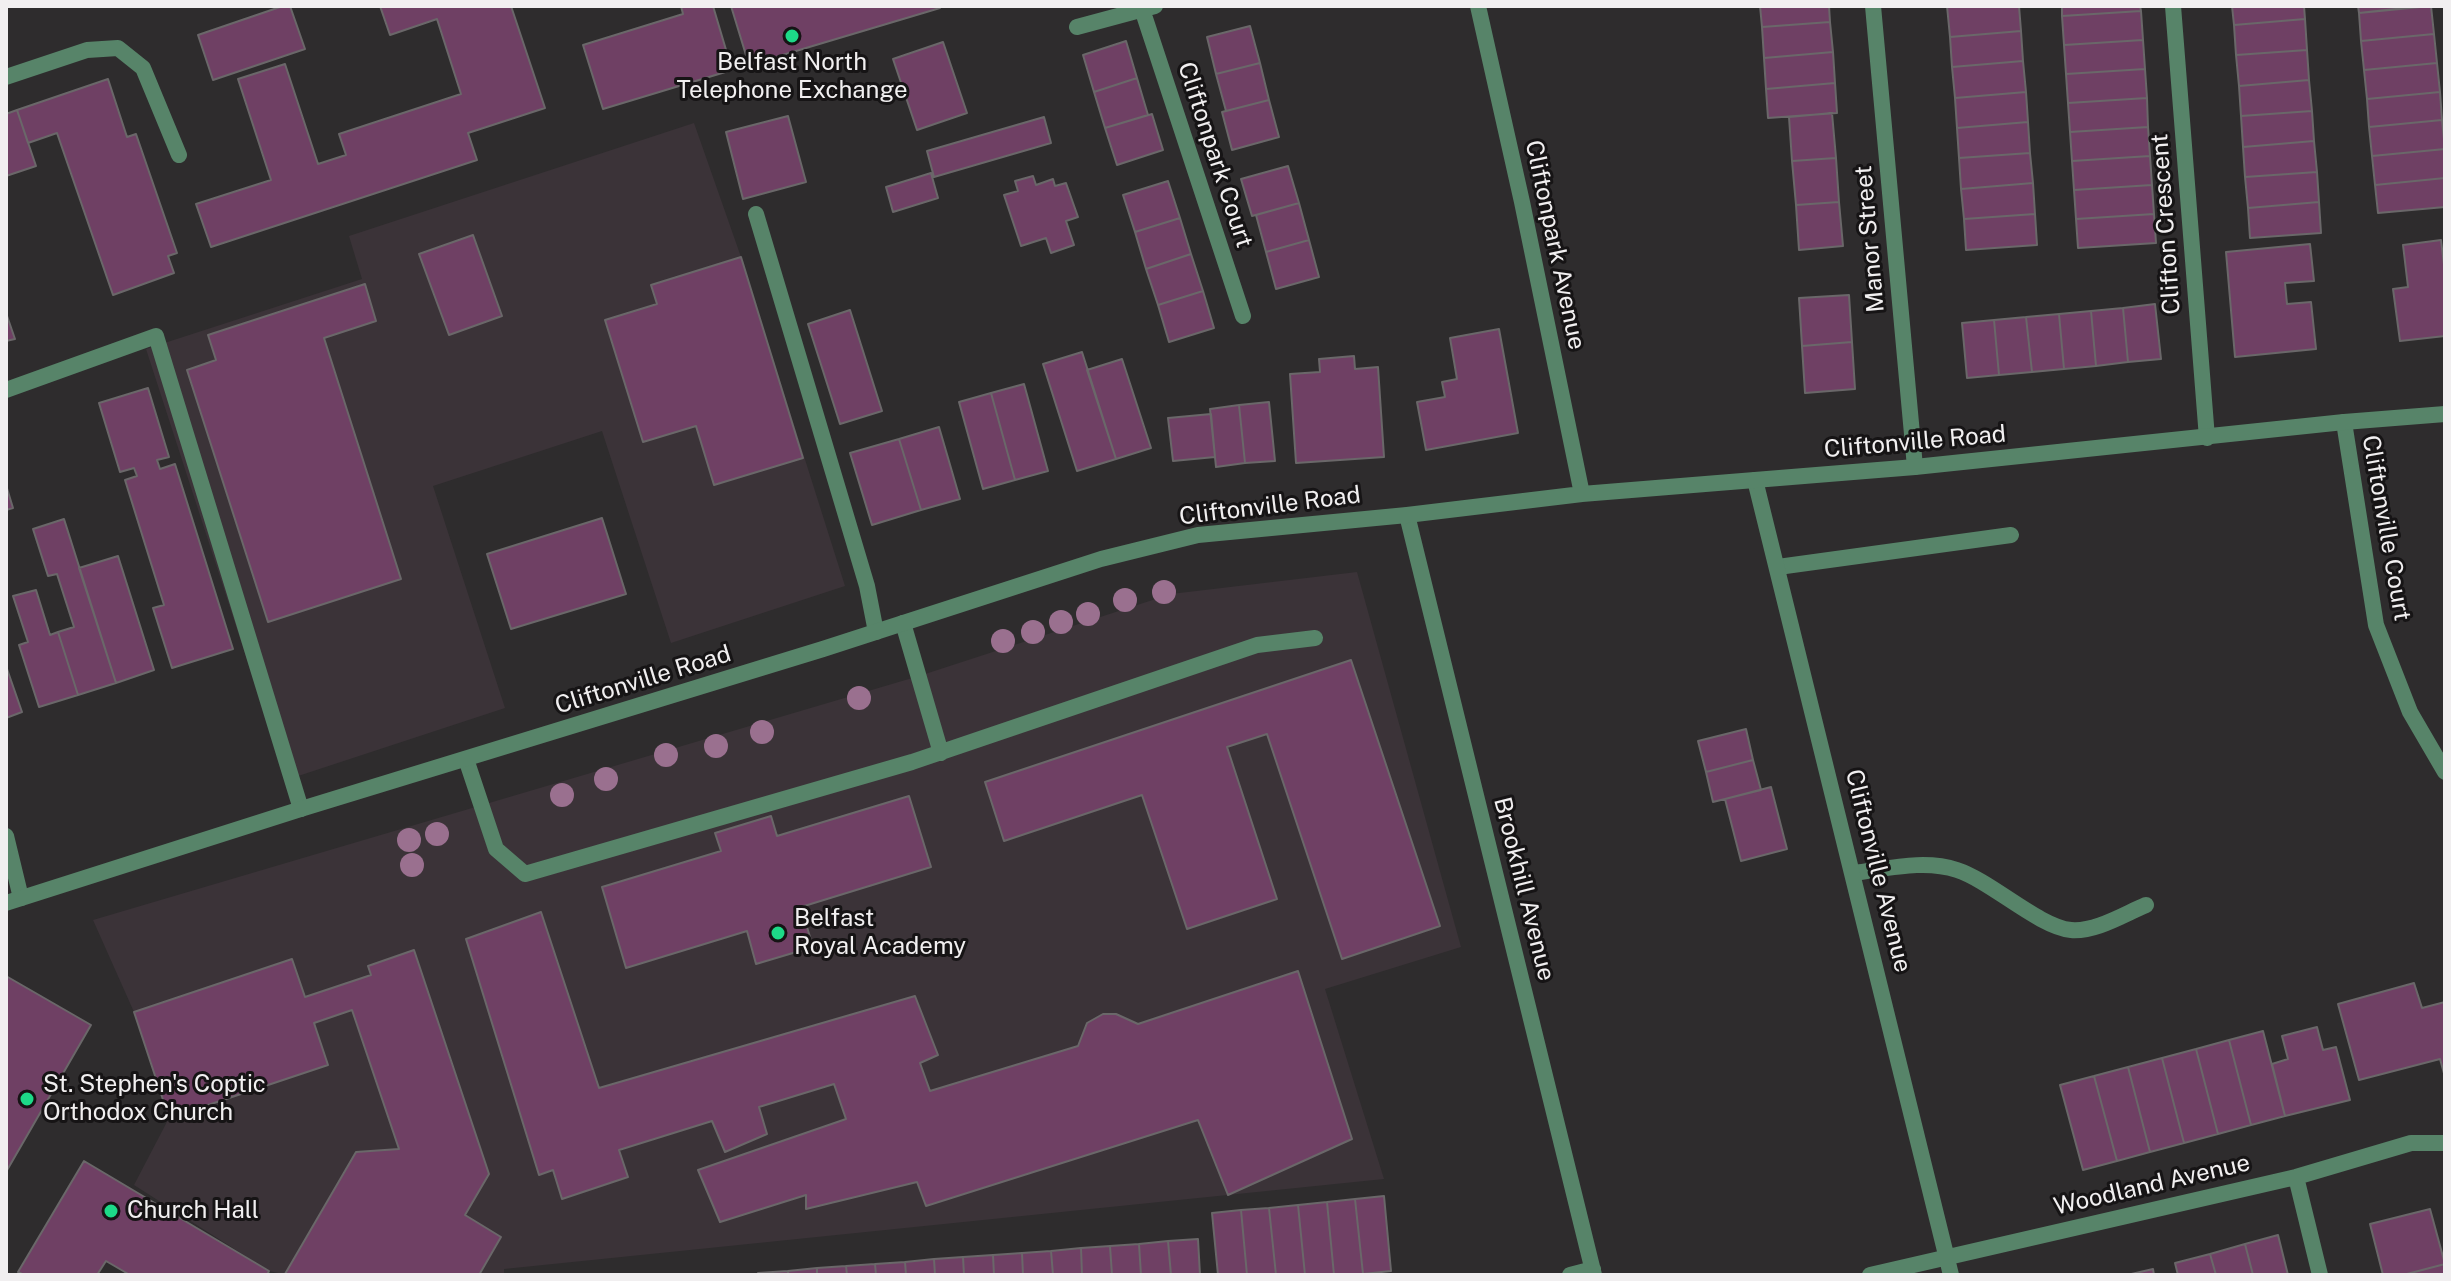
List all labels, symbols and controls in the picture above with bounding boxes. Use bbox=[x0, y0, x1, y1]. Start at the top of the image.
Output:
marker: Belfast North Telephone Exchange bbox=[783, 27, 801, 45]
place label: Belfast North Telephone Exchange bbox=[676, 49, 908, 105]
street label: Cliftonpark Court bbox=[1171, 59, 1259, 251]
street label: Clifton Crescent bbox=[2145, 133, 2187, 315]
street label: Cliftonpark Avenue bbox=[1519, 138, 1591, 352]
street label: Manor Street bbox=[1849, 164, 1891, 314]
street label: Cliftonville Road bbox=[1823, 420, 2007, 464]
street label: Cliftonville Court bbox=[2355, 433, 2417, 623]
street label: Cliftonville Road bbox=[1178, 481, 1362, 531]
street label: Cliftonville Road bbox=[552, 640, 734, 720]
street label: Cliftonville Avenue bbox=[1839, 767, 1917, 975]
street label: Brookhill Avenue bbox=[1487, 794, 1561, 984]
place label: Belfast Royal Academy bbox=[794, 905, 966, 961]
marker: Belfast Royal Academy bbox=[769, 924, 787, 942]
place label: St. Stephen's Coptic Orthodox Church bbox=[43, 1071, 266, 1127]
marker: St. Stephen's Coptic Orthodox Church bbox=[18, 1090, 36, 1108]
street label: Woodland Avenue bbox=[2051, 1148, 2253, 1222]
place label: Church Hall bbox=[127, 1197, 259, 1225]
marker: Church Hall bbox=[102, 1202, 120, 1220]

